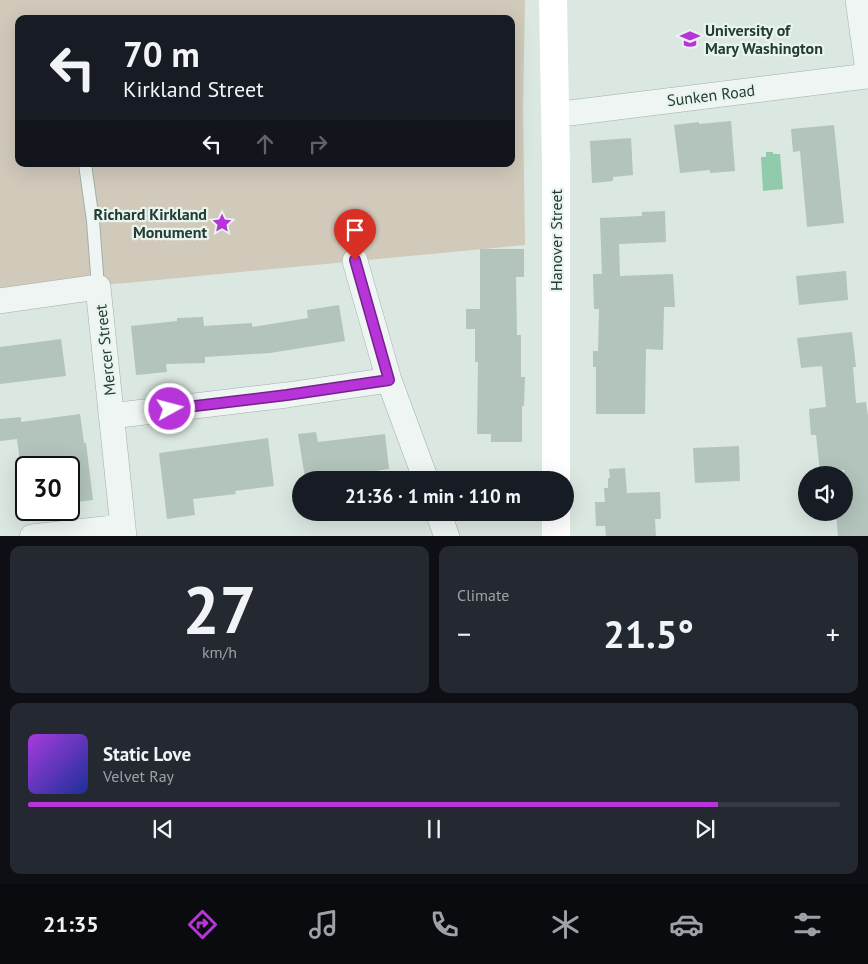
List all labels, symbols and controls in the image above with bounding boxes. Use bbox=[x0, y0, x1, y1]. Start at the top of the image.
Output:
place label: University of Mary Washington bbox=[705, 20, 823, 58]
school or university icon: University of Mary Washington bbox=[679, 28, 701, 50]
text: 70 m bbox=[123, 31, 200, 77]
icon: left bbox=[40, 35, 105, 100]
text: Kirkland Street bbox=[123, 75, 264, 103]
street label: Sunken Road bbox=[666, 80, 756, 110]
icon: left bbox=[198, 130, 226, 158]
icon: ahead bbox=[251, 130, 279, 158]
icon: right bbox=[304, 130, 332, 158]
street label: Hanover Street bbox=[546, 188, 566, 291]
place label: Richard Kirkland Monument bbox=[94, 204, 207, 242]
pin bbox=[334, 209, 376, 260]
place icon: Richard Kirkland Monument bbox=[211, 212, 233, 234]
icon: arrive bbox=[341, 216, 369, 244]
street label: Mercer Street bbox=[90, 303, 120, 397]
position arrow bbox=[143, 382, 195, 434]
speed limit sign: 30 bbox=[15, 456, 80, 521]
map controls bbox=[798, 466, 853, 521]
button: sound bbox=[798, 466, 853, 521]
text: 21:36 · 1 min · 110 m bbox=[345, 484, 521, 508]
text: 27 bbox=[183, 567, 256, 651]
text: Climate bbox=[457, 585, 509, 605]
text: 21.5° bbox=[603, 609, 694, 658]
text: − bbox=[457, 615, 471, 652]
text: + bbox=[826, 615, 840, 652]
text: km/h bbox=[202, 642, 237, 662]
text: Static Love bbox=[103, 742, 191, 766]
text: Velvet Ray bbox=[103, 766, 174, 786]
icon: previous bbox=[149, 815, 177, 843]
icon: pause bbox=[420, 815, 448, 843]
icon: next bbox=[691, 815, 719, 843]
icon: directions bbox=[185, 907, 220, 942]
icon: music bbox=[306, 907, 341, 942]
icon: phone bbox=[427, 907, 462, 942]
icon: climate bbox=[548, 907, 583, 942]
icon: car bbox=[669, 907, 704, 942]
icon: filters bbox=[790, 907, 825, 942]
text: 21:35 bbox=[43, 910, 99, 938]

